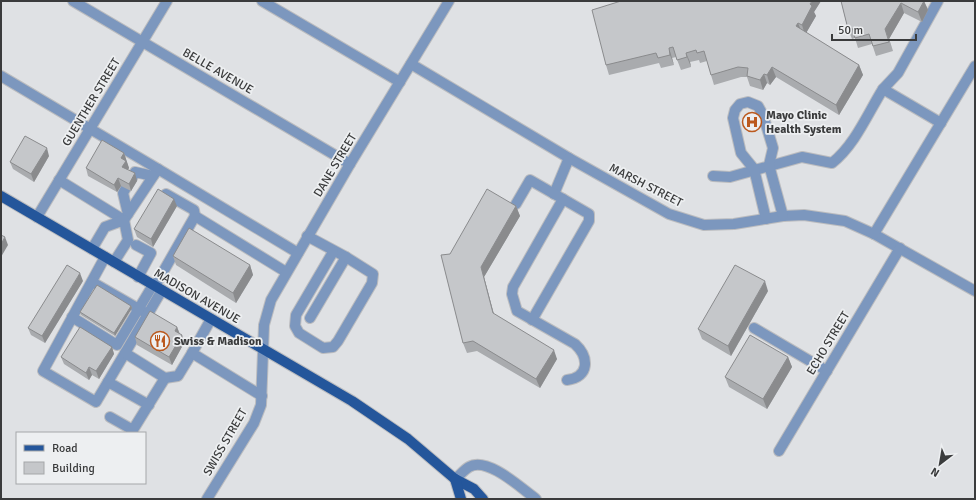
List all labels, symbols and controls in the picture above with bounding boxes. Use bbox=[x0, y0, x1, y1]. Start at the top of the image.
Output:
scale bar bbox=[832, 16, 916, 42]
text: 50 m bbox=[838, 23, 863, 38]
street label: BELLE AVENUE bbox=[180, 45, 256, 98]
street label: GUENTHER STREET bbox=[59, 55, 124, 149]
place label: Mayo Clinic Health System bbox=[766, 108, 842, 137]
hospital icon: Mayo Clinic Health System bbox=[741, 111, 763, 133]
street label: DANE STREET bbox=[311, 131, 360, 200]
street label: MARSH STREET bbox=[606, 160, 685, 210]
street label: MADISON AVENUE bbox=[151, 266, 243, 327]
street label: ECHO STREET bbox=[804, 309, 853, 378]
restaurant icon: Swiss & Madison bbox=[149, 330, 171, 352]
place label: Swiss & Madison bbox=[174, 334, 262, 349]
street label: SWISS STREET bbox=[200, 406, 251, 478]
legend bbox=[16, 432, 146, 484]
text: Road bbox=[52, 441, 78, 456]
north arrow bbox=[920, 444, 960, 484]
text: Building bbox=[52, 461, 95, 476]
text: N bbox=[928, 465, 942, 480]

